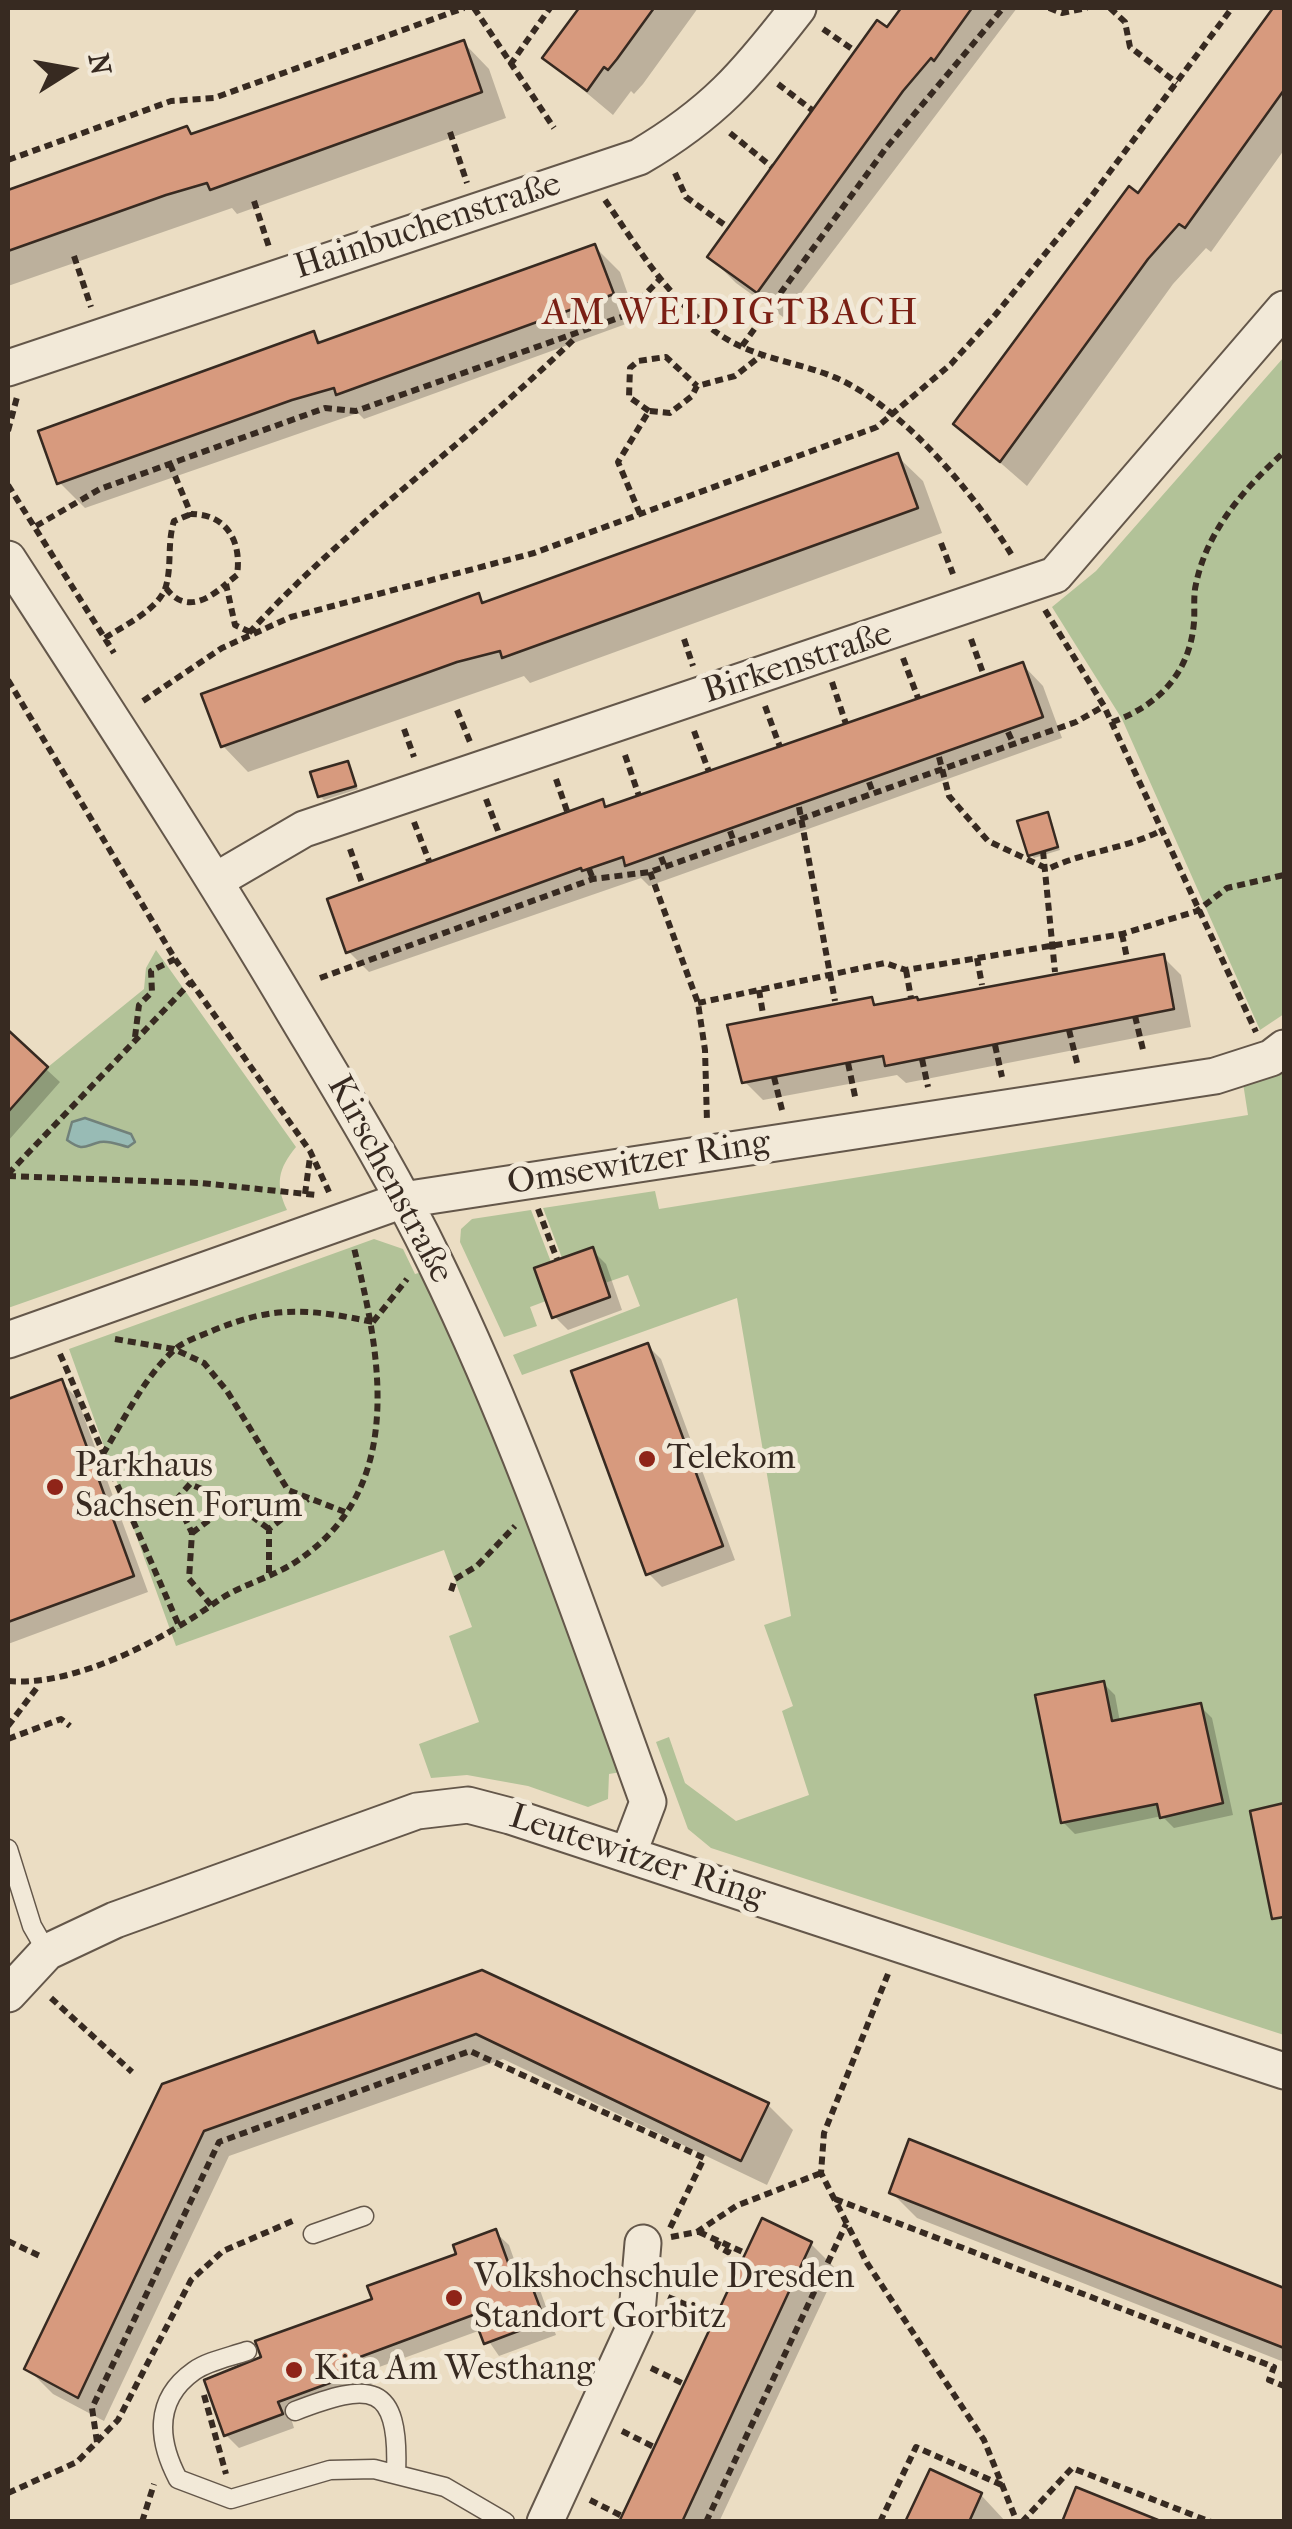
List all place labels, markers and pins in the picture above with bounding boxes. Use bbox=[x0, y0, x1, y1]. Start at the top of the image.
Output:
place label: Telekom bbox=[667, 1438, 796, 1480]
place label: Parkhaus Sachsen Forum bbox=[75, 1446, 302, 1528]
marker: Telekom bbox=[636, 1448, 658, 1470]
marker: Parkhaus Sachsen Forum bbox=[44, 1476, 66, 1498]
place label: Volkshochschule Dresden Standort Gorbitz bbox=[474, 2257, 855, 2339]
marker: Volkshochschule Dresden Standort Gorbitz bbox=[443, 2287, 465, 2309]
place label: Kita Am Westhang bbox=[314, 2349, 595, 2391]
marker: Kita Am Westhang bbox=[283, 2359, 305, 2381]

